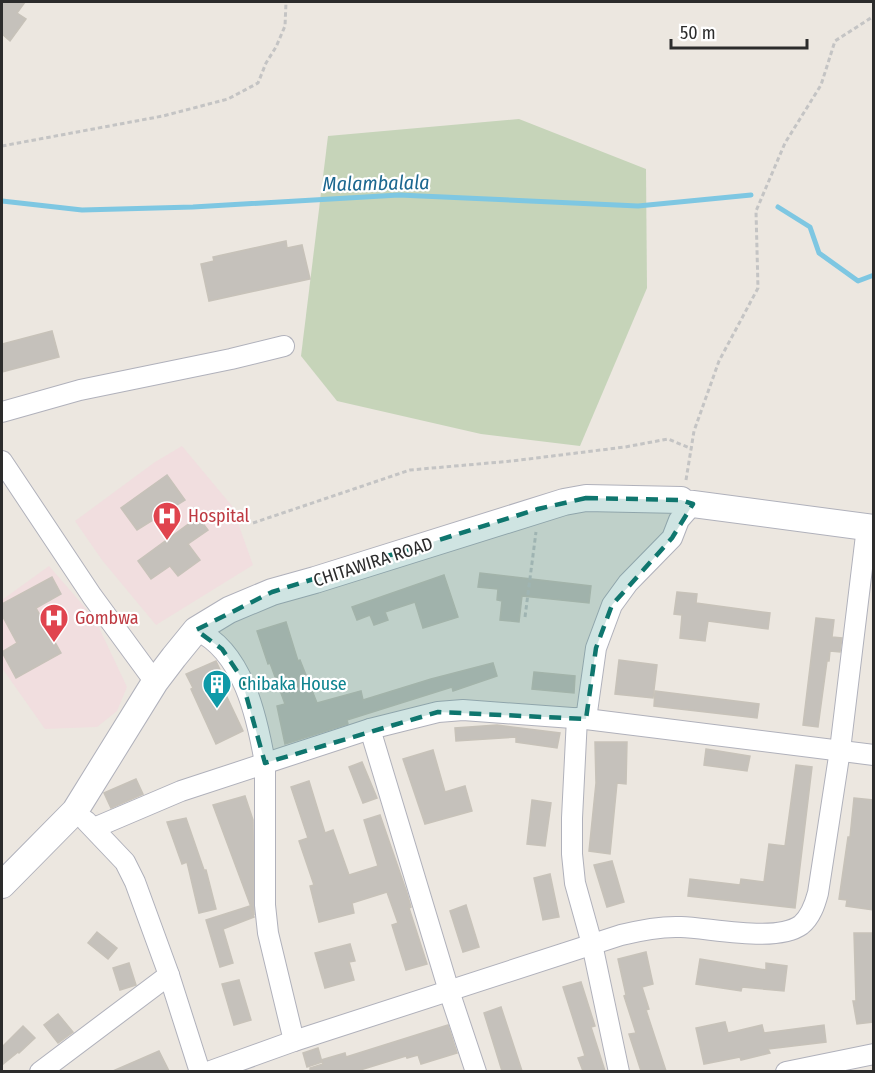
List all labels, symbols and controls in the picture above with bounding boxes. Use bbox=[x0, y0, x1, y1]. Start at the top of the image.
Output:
scale bar bbox=[671, 12, 808, 50]
text: 50 m bbox=[680, 22, 716, 44]
water label: Malambalala bbox=[322, 170, 430, 196]
hospital icon: Hospital bbox=[151, 500, 183, 542]
place label: Hospital bbox=[188, 505, 250, 527]
street label: CHITAWIRA ROAD bbox=[311, 532, 435, 592]
hospital icon: Gombwa bbox=[38, 602, 70, 644]
place label: Gombwa bbox=[75, 607, 139, 629]
building icon: Chibaka House bbox=[201, 668, 233, 710]
place label: Chibaka House bbox=[238, 673, 347, 695]

